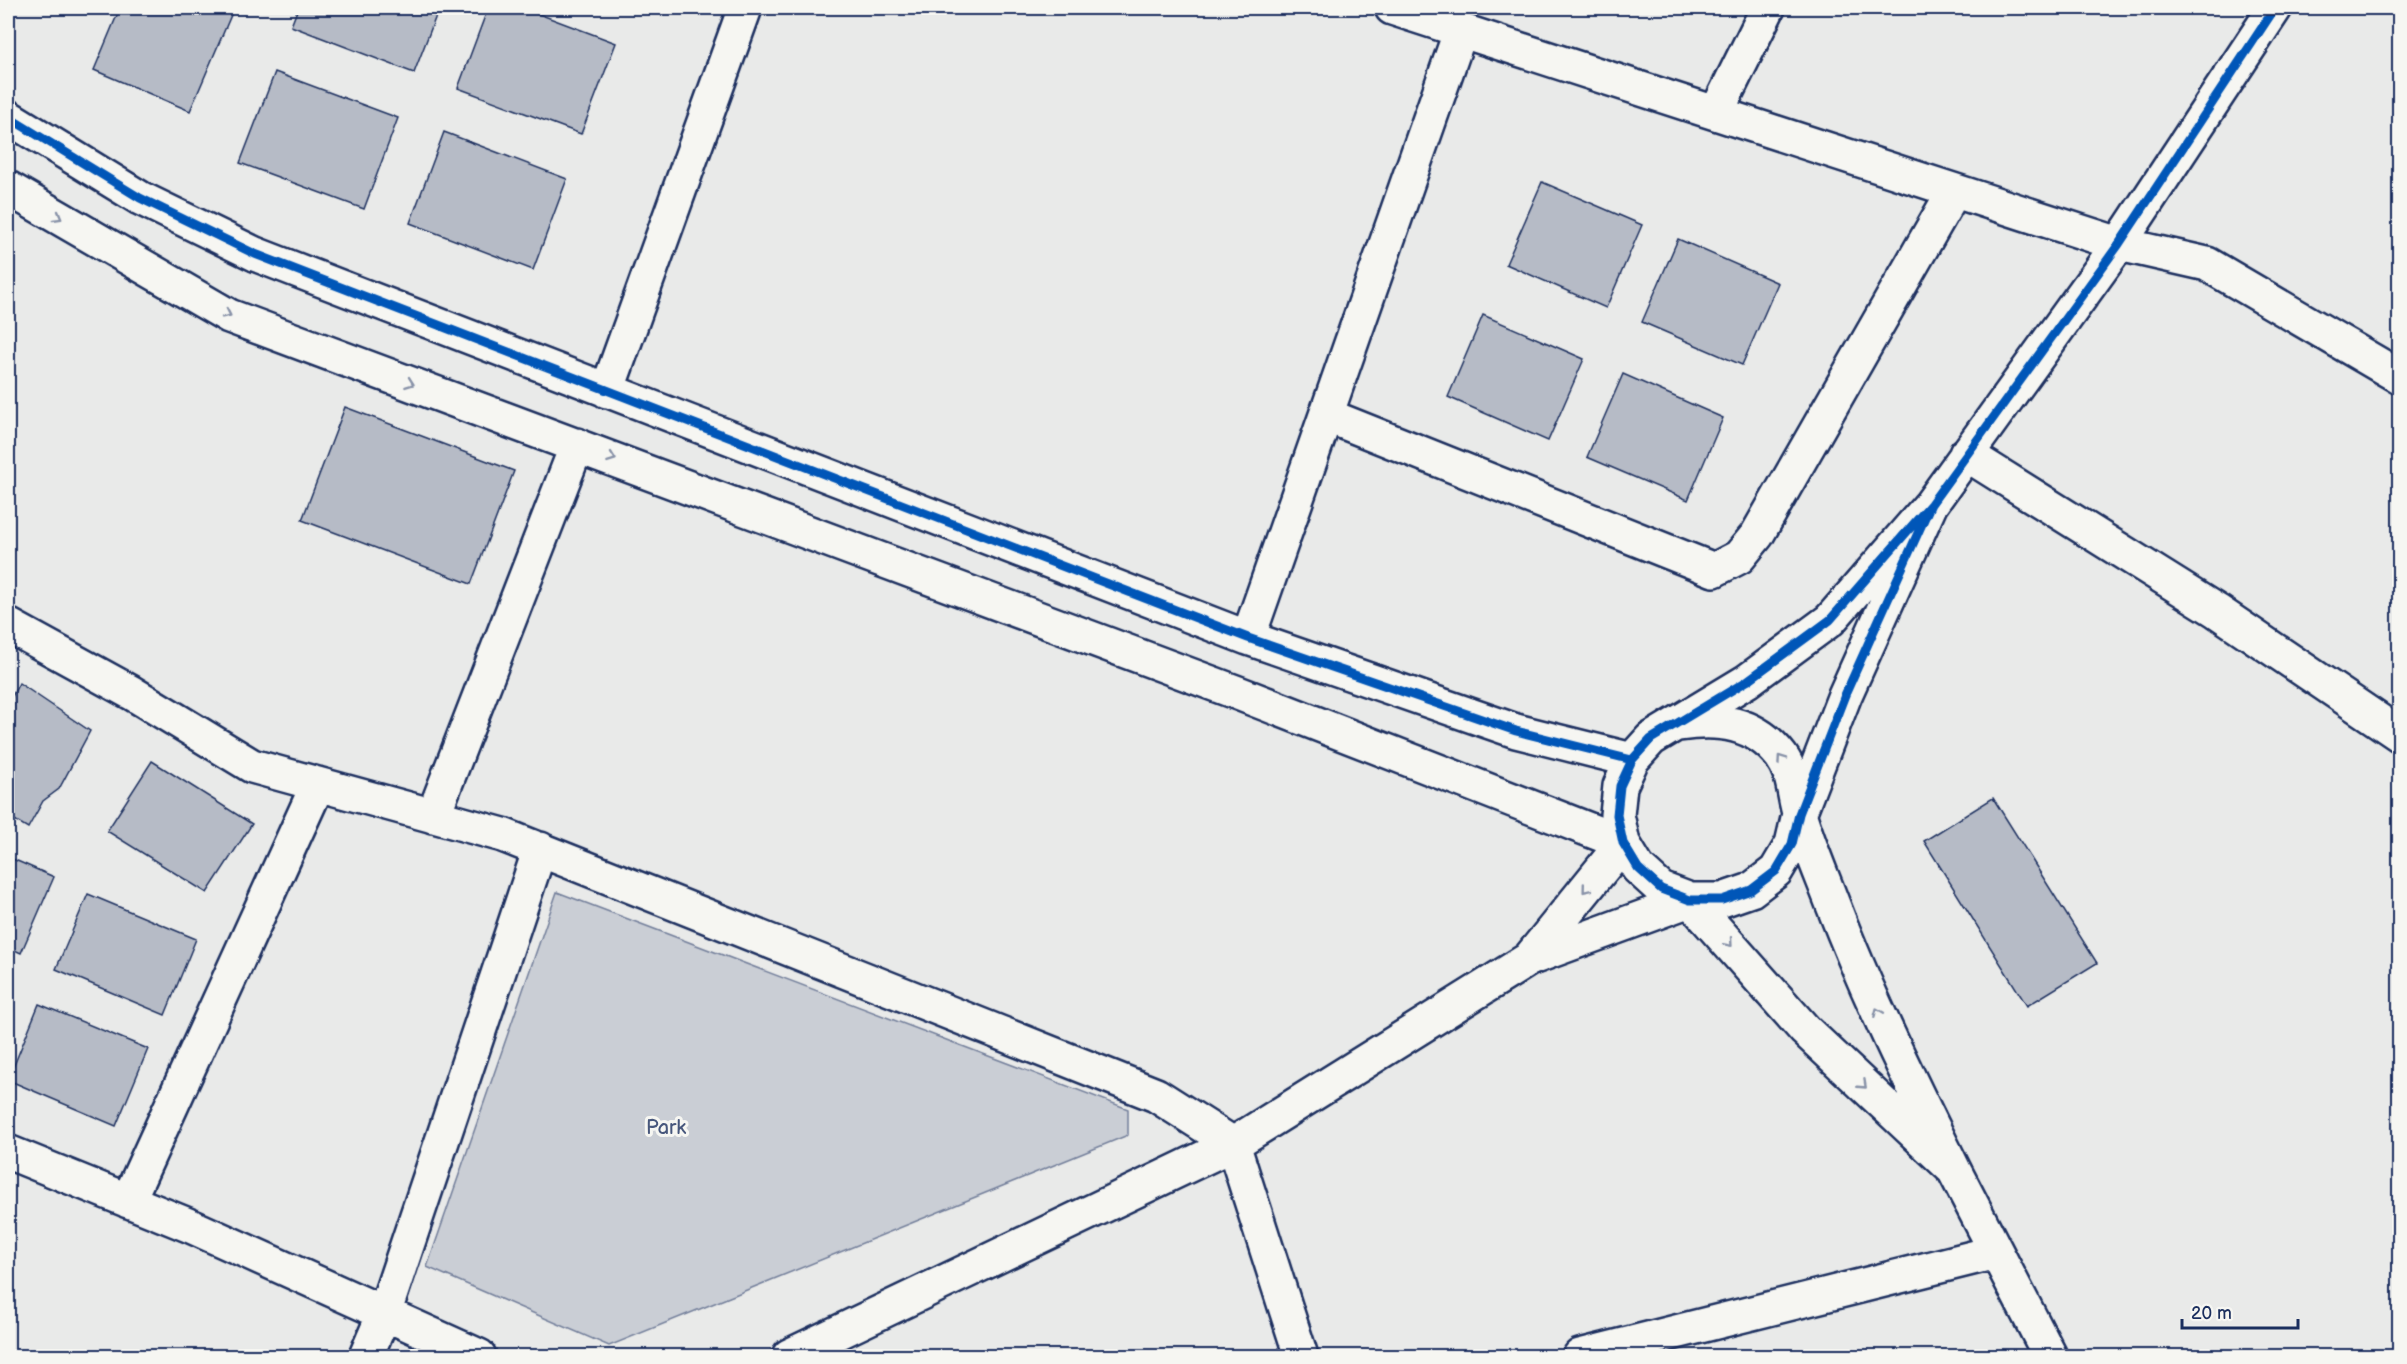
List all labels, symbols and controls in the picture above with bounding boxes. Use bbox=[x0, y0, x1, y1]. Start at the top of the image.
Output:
one-way arrow bbox=[52, 210, 62, 221]
one-way arrow bbox=[221, 307, 232, 318]
one-way arrow bbox=[404, 375, 415, 388]
one-way arrow bbox=[606, 451, 617, 464]
one-way arrow bbox=[1777, 755, 1788, 766]
one-way arrow bbox=[1583, 882, 1594, 893]
one-way arrow bbox=[1722, 937, 1733, 947]
one-way arrow bbox=[1873, 1007, 1885, 1018]
one-way arrow bbox=[1856, 1077, 1867, 1088]
park label: Park bbox=[646, 1116, 686, 1140]
scale bar bbox=[2182, 1292, 2298, 1330]
text: 20 m bbox=[2191, 1303, 2232, 1324]

